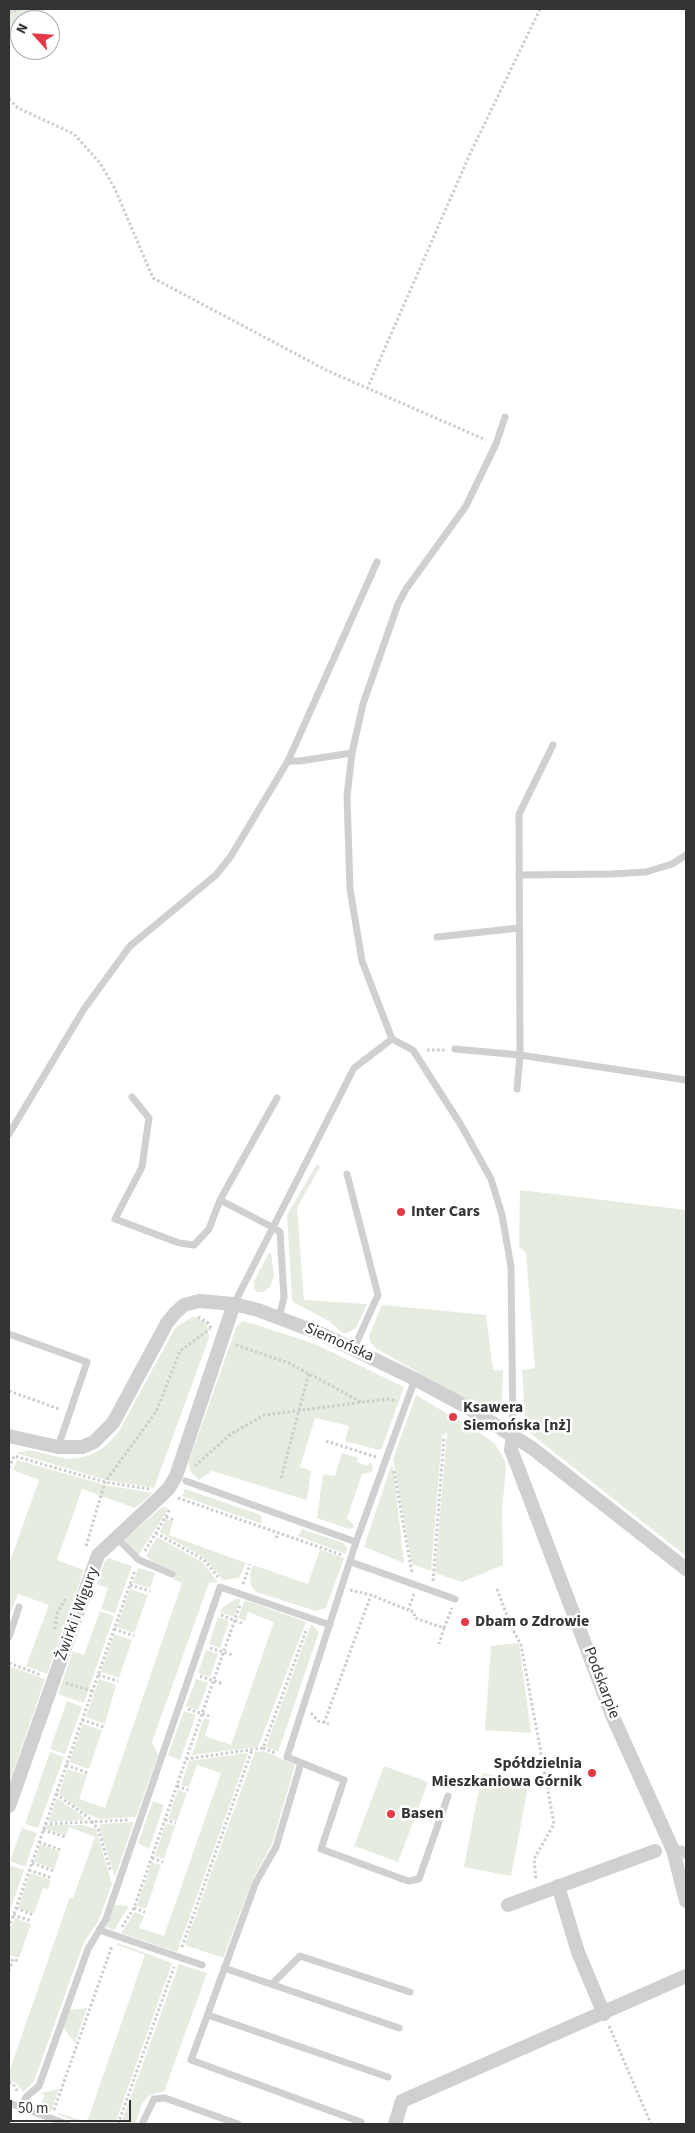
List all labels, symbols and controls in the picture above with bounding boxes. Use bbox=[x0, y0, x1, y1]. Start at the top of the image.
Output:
north arrow bbox=[10, 10, 60, 60]
text: N bbox=[11, 20, 33, 37]
place label: Inter Cars bbox=[411, 1202, 480, 1222]
marker: Inter Cars bbox=[395, 1206, 407, 1218]
street label: Siemońska bbox=[301, 1319, 377, 1367]
place label: Ksawera Siemońska [nż] bbox=[463, 1398, 571, 1436]
marker: Ksawera Siemońska [nż] bbox=[447, 1411, 459, 1423]
street label: Żwirki i Wigury bbox=[52, 1565, 104, 1663]
place label: Dbam o Zdrowie bbox=[475, 1612, 589, 1632]
marker: Dbam o Zdrowie bbox=[459, 1616, 471, 1628]
street label: Podskarpie bbox=[579, 1645, 623, 1721]
place label: Spółdzielnia Mieszkaniowa Górnik bbox=[432, 1754, 582, 1792]
marker: Spółdzielnia Mieszkaniowa Górnik bbox=[586, 1767, 598, 1779]
place label: Basen bbox=[401, 1804, 444, 1824]
marker: Basen bbox=[385, 1808, 397, 1820]
scale bar bbox=[12, 2090, 134, 2122]
text: 50 m bbox=[18, 2098, 48, 2119]

